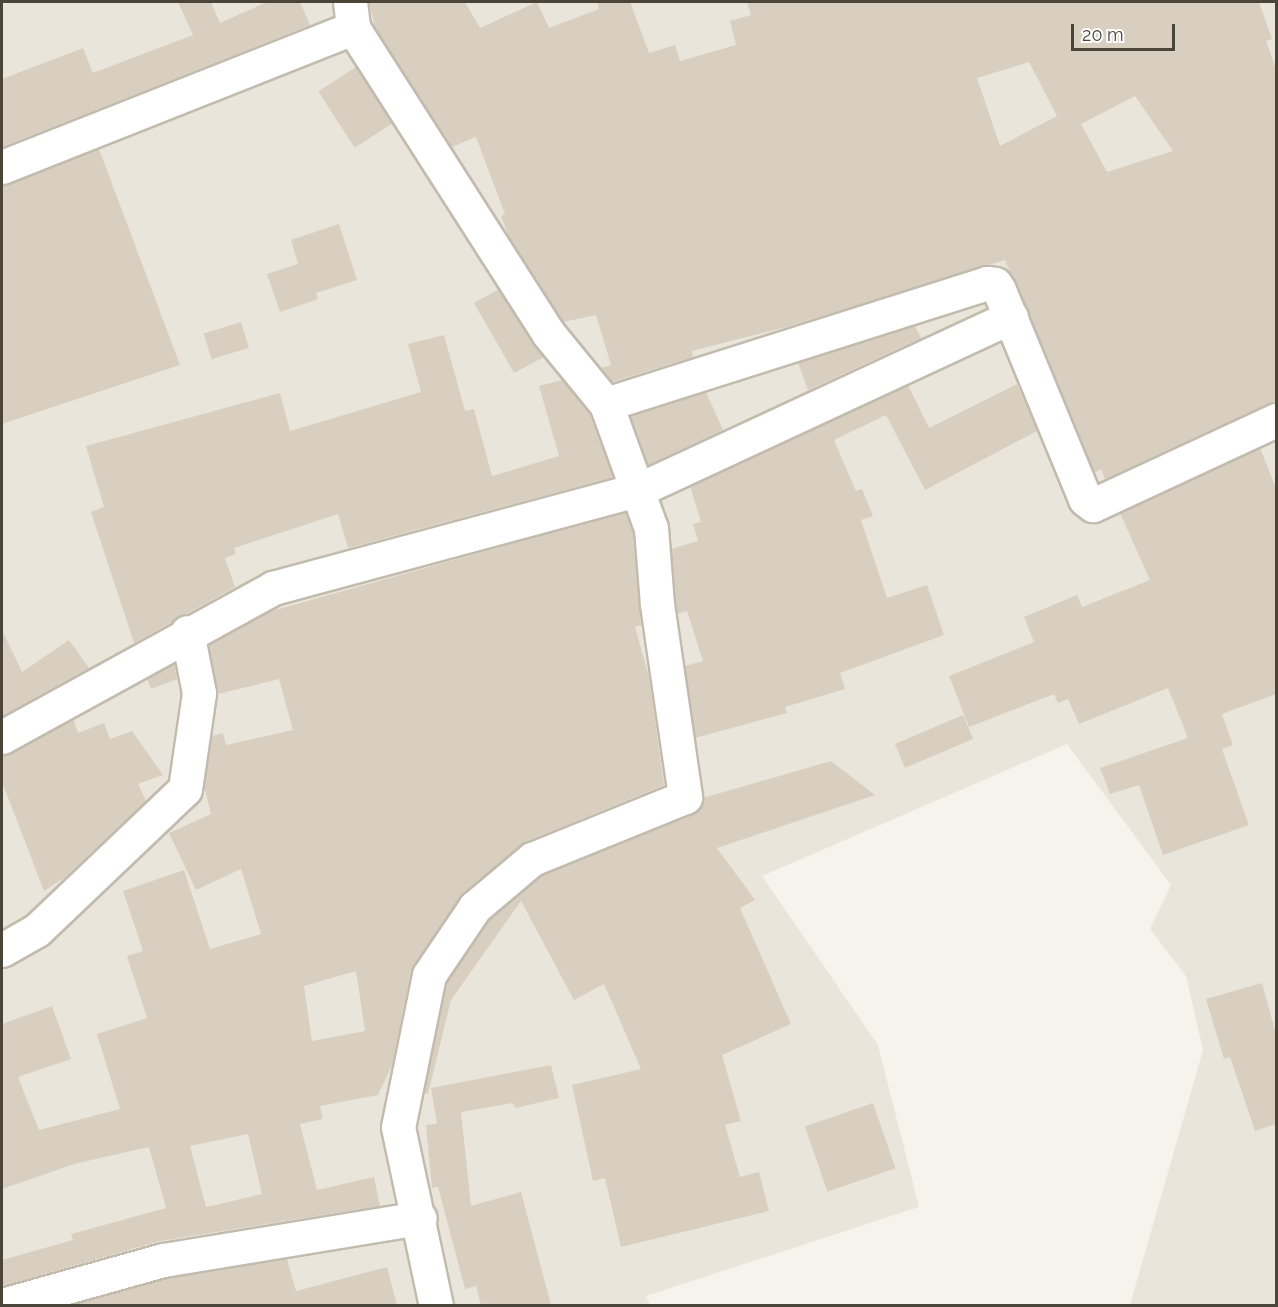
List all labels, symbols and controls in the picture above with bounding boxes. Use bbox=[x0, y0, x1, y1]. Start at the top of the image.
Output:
scale bar bbox=[1074, 12, 1178, 50]
text: 20 m bbox=[1082, 24, 1124, 45]

